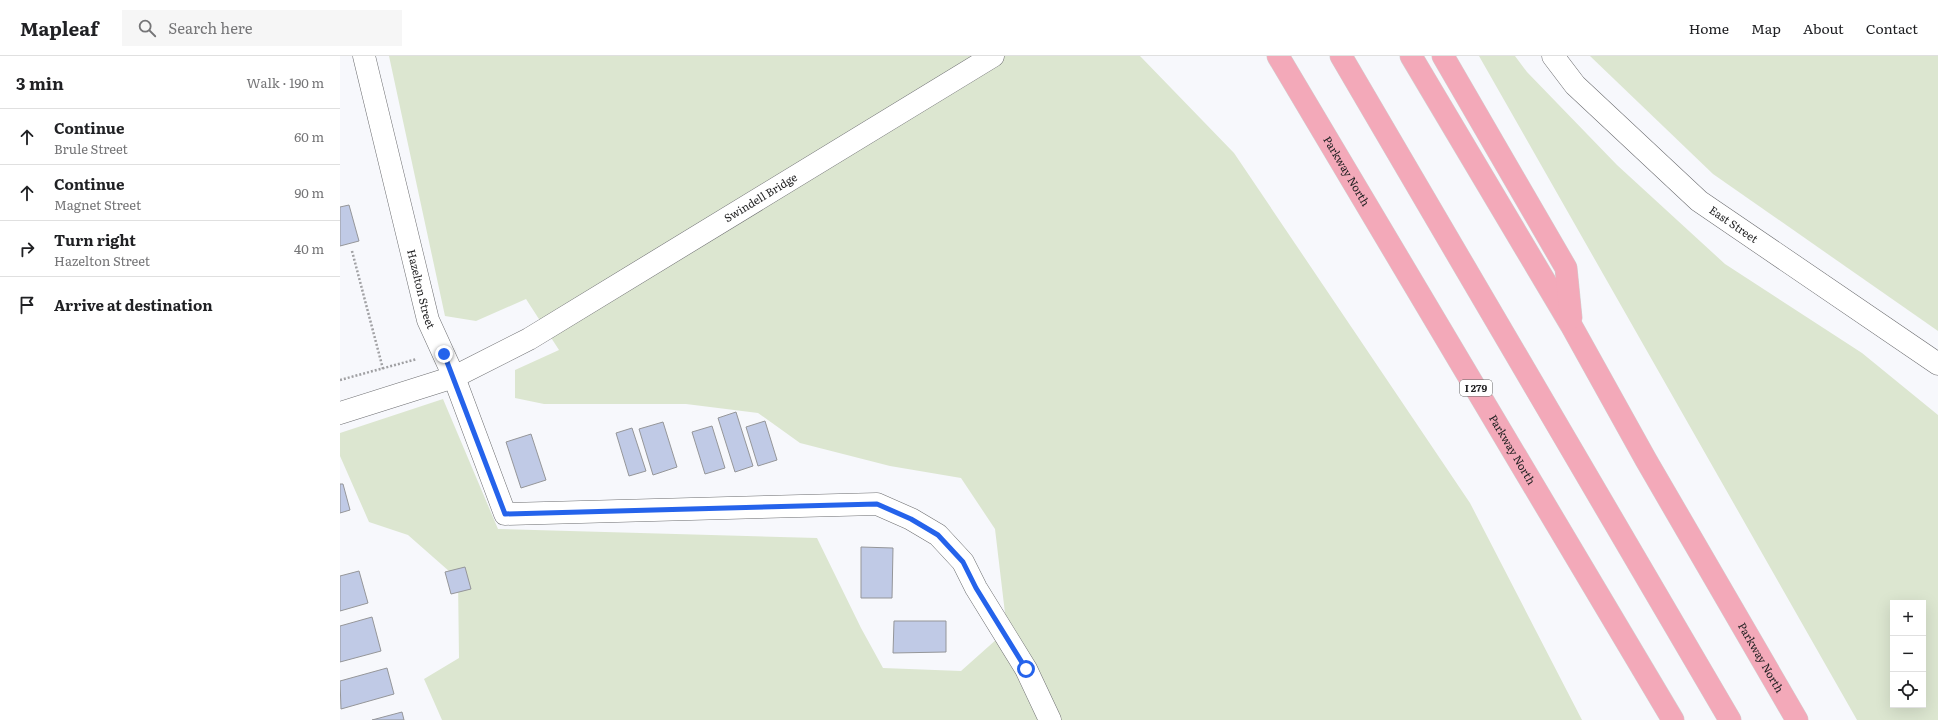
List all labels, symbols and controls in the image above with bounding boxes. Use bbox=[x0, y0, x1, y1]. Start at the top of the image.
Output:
search box bbox=[122, 10, 402, 46]
text: Mapleaf bbox=[20, 14, 98, 42]
text: Search here bbox=[168, 16, 253, 39]
icon: search bbox=[136, 17, 158, 39]
text: Home bbox=[1689, 18, 1729, 38]
text: Map bbox=[1751, 18, 1781, 38]
text: About bbox=[1803, 18, 1844, 38]
text: Contact bbox=[1866, 18, 1918, 38]
text: 3 min bbox=[16, 70, 64, 95]
text: Walk · 190 m bbox=[246, 73, 324, 92]
text: Continue bbox=[54, 116, 124, 139]
icon: ahead bbox=[16, 126, 38, 148]
text: 60 m bbox=[294, 127, 324, 146]
street label: Parkway North bbox=[1320, 133, 1374, 209]
text: Brule Street bbox=[54, 139, 128, 158]
street label: Swindell Bridge bbox=[721, 168, 800, 225]
text: Continue bbox=[54, 172, 124, 195]
icon: ahead bbox=[16, 182, 38, 204]
text: 90 m bbox=[294, 183, 324, 202]
text: Magnet Street bbox=[54, 195, 141, 214]
street label: East Street bbox=[1707, 201, 1762, 246]
text: Turn right bbox=[54, 228, 136, 251]
icon: right bbox=[16, 238, 38, 260]
text: 40 m bbox=[294, 239, 324, 258]
street label: Hazelton Street bbox=[404, 248, 440, 332]
text: Hazelton Street bbox=[54, 251, 150, 270]
text: Arrive at destination bbox=[54, 293, 213, 316]
icon: arrive bbox=[16, 294, 38, 316]
route end bbox=[435, 345, 453, 363]
road number: I 279 bbox=[1460, 380, 1492, 396]
street label: Parkway North bbox=[1486, 411, 1540, 487]
map controls bbox=[1890, 600, 1926, 708]
button: + bbox=[1890, 600, 1926, 636]
street label: Parkway North bbox=[1735, 619, 1788, 695]
button: − bbox=[1890, 636, 1926, 672]
route start bbox=[1017, 660, 1035, 678]
button: locate bbox=[1890, 672, 1926, 708]

